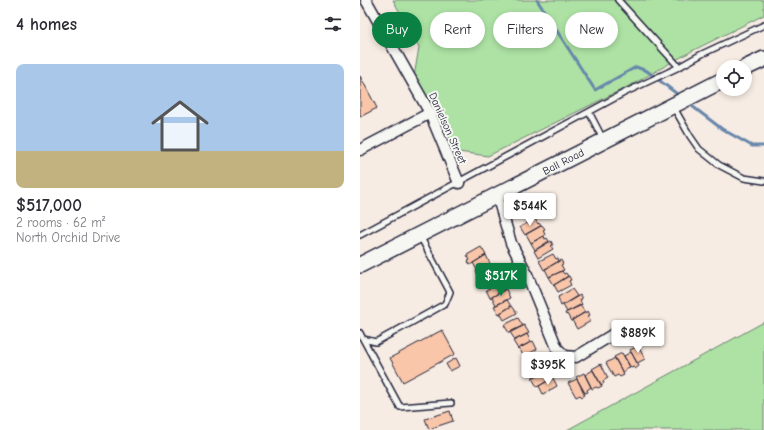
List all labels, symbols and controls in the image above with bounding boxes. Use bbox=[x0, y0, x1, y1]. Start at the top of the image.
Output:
chip: Buy bbox=[372, 12, 422, 48]
chip: Rent bbox=[430, 12, 485, 48]
chip: Filters bbox=[493, 12, 557, 48]
chip: New bbox=[565, 12, 618, 48]
icon: filters bbox=[322, 13, 344, 35]
text: 4 homes bbox=[16, 15, 77, 34]
map controls bbox=[716, 60, 752, 96]
button: locate bbox=[716, 60, 752, 96]
icon: home bbox=[144, 90, 216, 162]
street label: Danielson Street bbox=[426, 90, 469, 167]
street label: Ball Road bbox=[540, 146, 586, 178]
pin: $544K bbox=[502, 193, 558, 227]
text: $517,000 bbox=[16, 196, 82, 215]
text: $544K bbox=[513, 198, 547, 213]
text: 2 rooms · 62 m² bbox=[16, 215, 105, 230]
text: North Orchid Drive bbox=[16, 230, 120, 245]
pin: $517K bbox=[473, 263, 529, 297]
text: $517K bbox=[484, 268, 518, 283]
pin: $889K bbox=[610, 320, 666, 354]
text: $889K bbox=[620, 325, 656, 340]
pin: $395K bbox=[520, 352, 576, 386]
text: $395K bbox=[530, 357, 566, 372]

